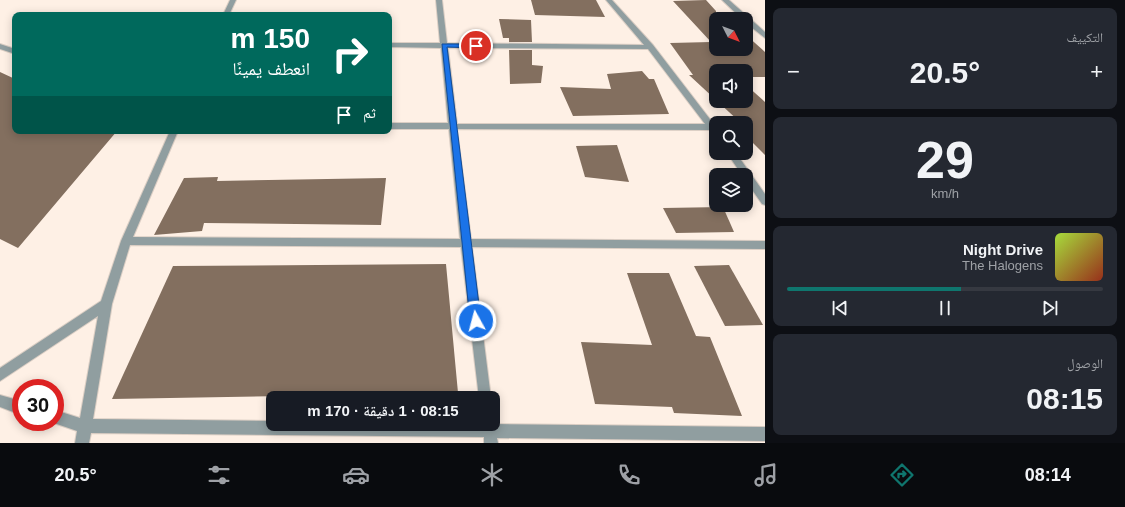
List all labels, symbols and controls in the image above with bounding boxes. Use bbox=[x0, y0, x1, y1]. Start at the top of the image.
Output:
north arrow bbox=[709, 12, 753, 56]
map controls bbox=[709, 12, 753, 212]
text: 150 m bbox=[231, 23, 310, 54]
icon: right bbox=[324, 28, 376, 80]
pin bbox=[459, 29, 493, 63]
text: التكييف bbox=[1067, 30, 1103, 45]
icon: arrive bbox=[465, 35, 487, 57]
text: 20.5° bbox=[910, 56, 980, 89]
text: انعطف يمينًا bbox=[232, 59, 310, 79]
text: − bbox=[787, 59, 800, 84]
text: + bbox=[1090, 59, 1103, 84]
button: sound bbox=[709, 64, 753, 108]
icon: arrive bbox=[333, 104, 355, 126]
text: ثم bbox=[363, 104, 376, 121]
button: search bbox=[709, 116, 753, 160]
text: 29 bbox=[916, 131, 974, 189]
button: layers bbox=[709, 168, 753, 212]
text: km/h bbox=[931, 186, 959, 201]
text: Night Drive bbox=[963, 241, 1043, 258]
text: The Halogens bbox=[962, 258, 1043, 273]
icon: previous bbox=[829, 297, 851, 319]
icon: pause bbox=[934, 297, 956, 319]
icon: next bbox=[1039, 297, 1061, 319]
position arrow bbox=[455, 300, 497, 342]
text: الوصول bbox=[1067, 356, 1103, 371]
speed limit sign: 30 bbox=[12, 379, 64, 431]
text: 08:15 bbox=[1026, 382, 1103, 415]
text: 08:15 · 1 دقيقة · 170 m bbox=[307, 402, 459, 419]
icon: filters bbox=[205, 461, 233, 489]
icon: car bbox=[342, 461, 370, 489]
icon: climate bbox=[478, 461, 506, 489]
icon: phone bbox=[615, 461, 643, 489]
icon: music bbox=[752, 461, 780, 489]
icon: directions bbox=[888, 461, 916, 489]
text: 20.5° bbox=[54, 465, 97, 485]
text: 08:14 bbox=[1025, 465, 1071, 485]

